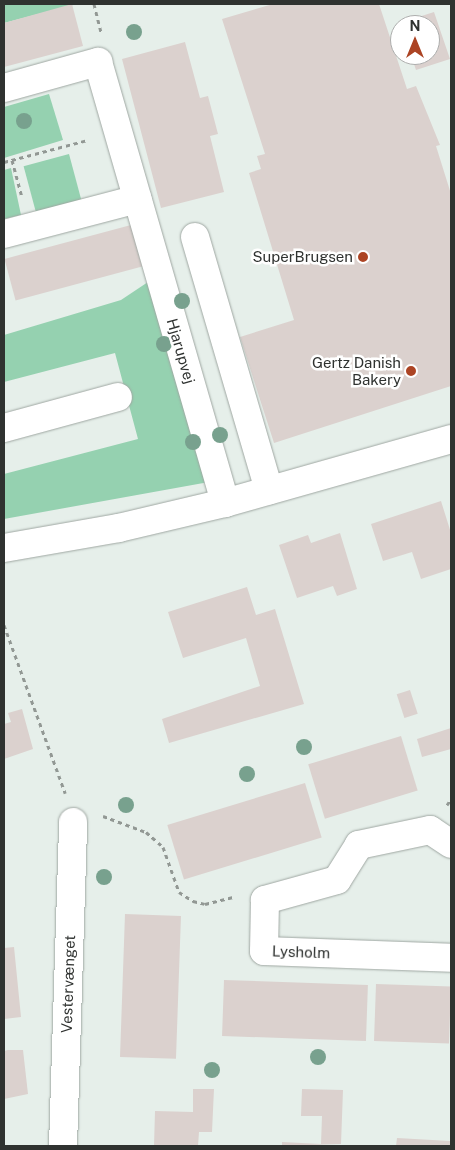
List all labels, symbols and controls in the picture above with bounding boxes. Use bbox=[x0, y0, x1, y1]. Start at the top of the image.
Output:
north arrow bbox=[390, 15, 440, 65]
text: N bbox=[410, 18, 420, 34]
place label: SuperBrugsen bbox=[252, 248, 353, 266]
marker: SuperBrugsen bbox=[357, 251, 369, 263]
street label: Hjarupvej bbox=[163, 316, 199, 386]
place label: Gertz Danish Bakery bbox=[312, 353, 401, 388]
marker: Gertz Danish Bakery bbox=[405, 365, 417, 377]
street label: Vestervænget bbox=[57, 935, 79, 1033]
street label: Lysholm bbox=[272, 942, 330, 962]

